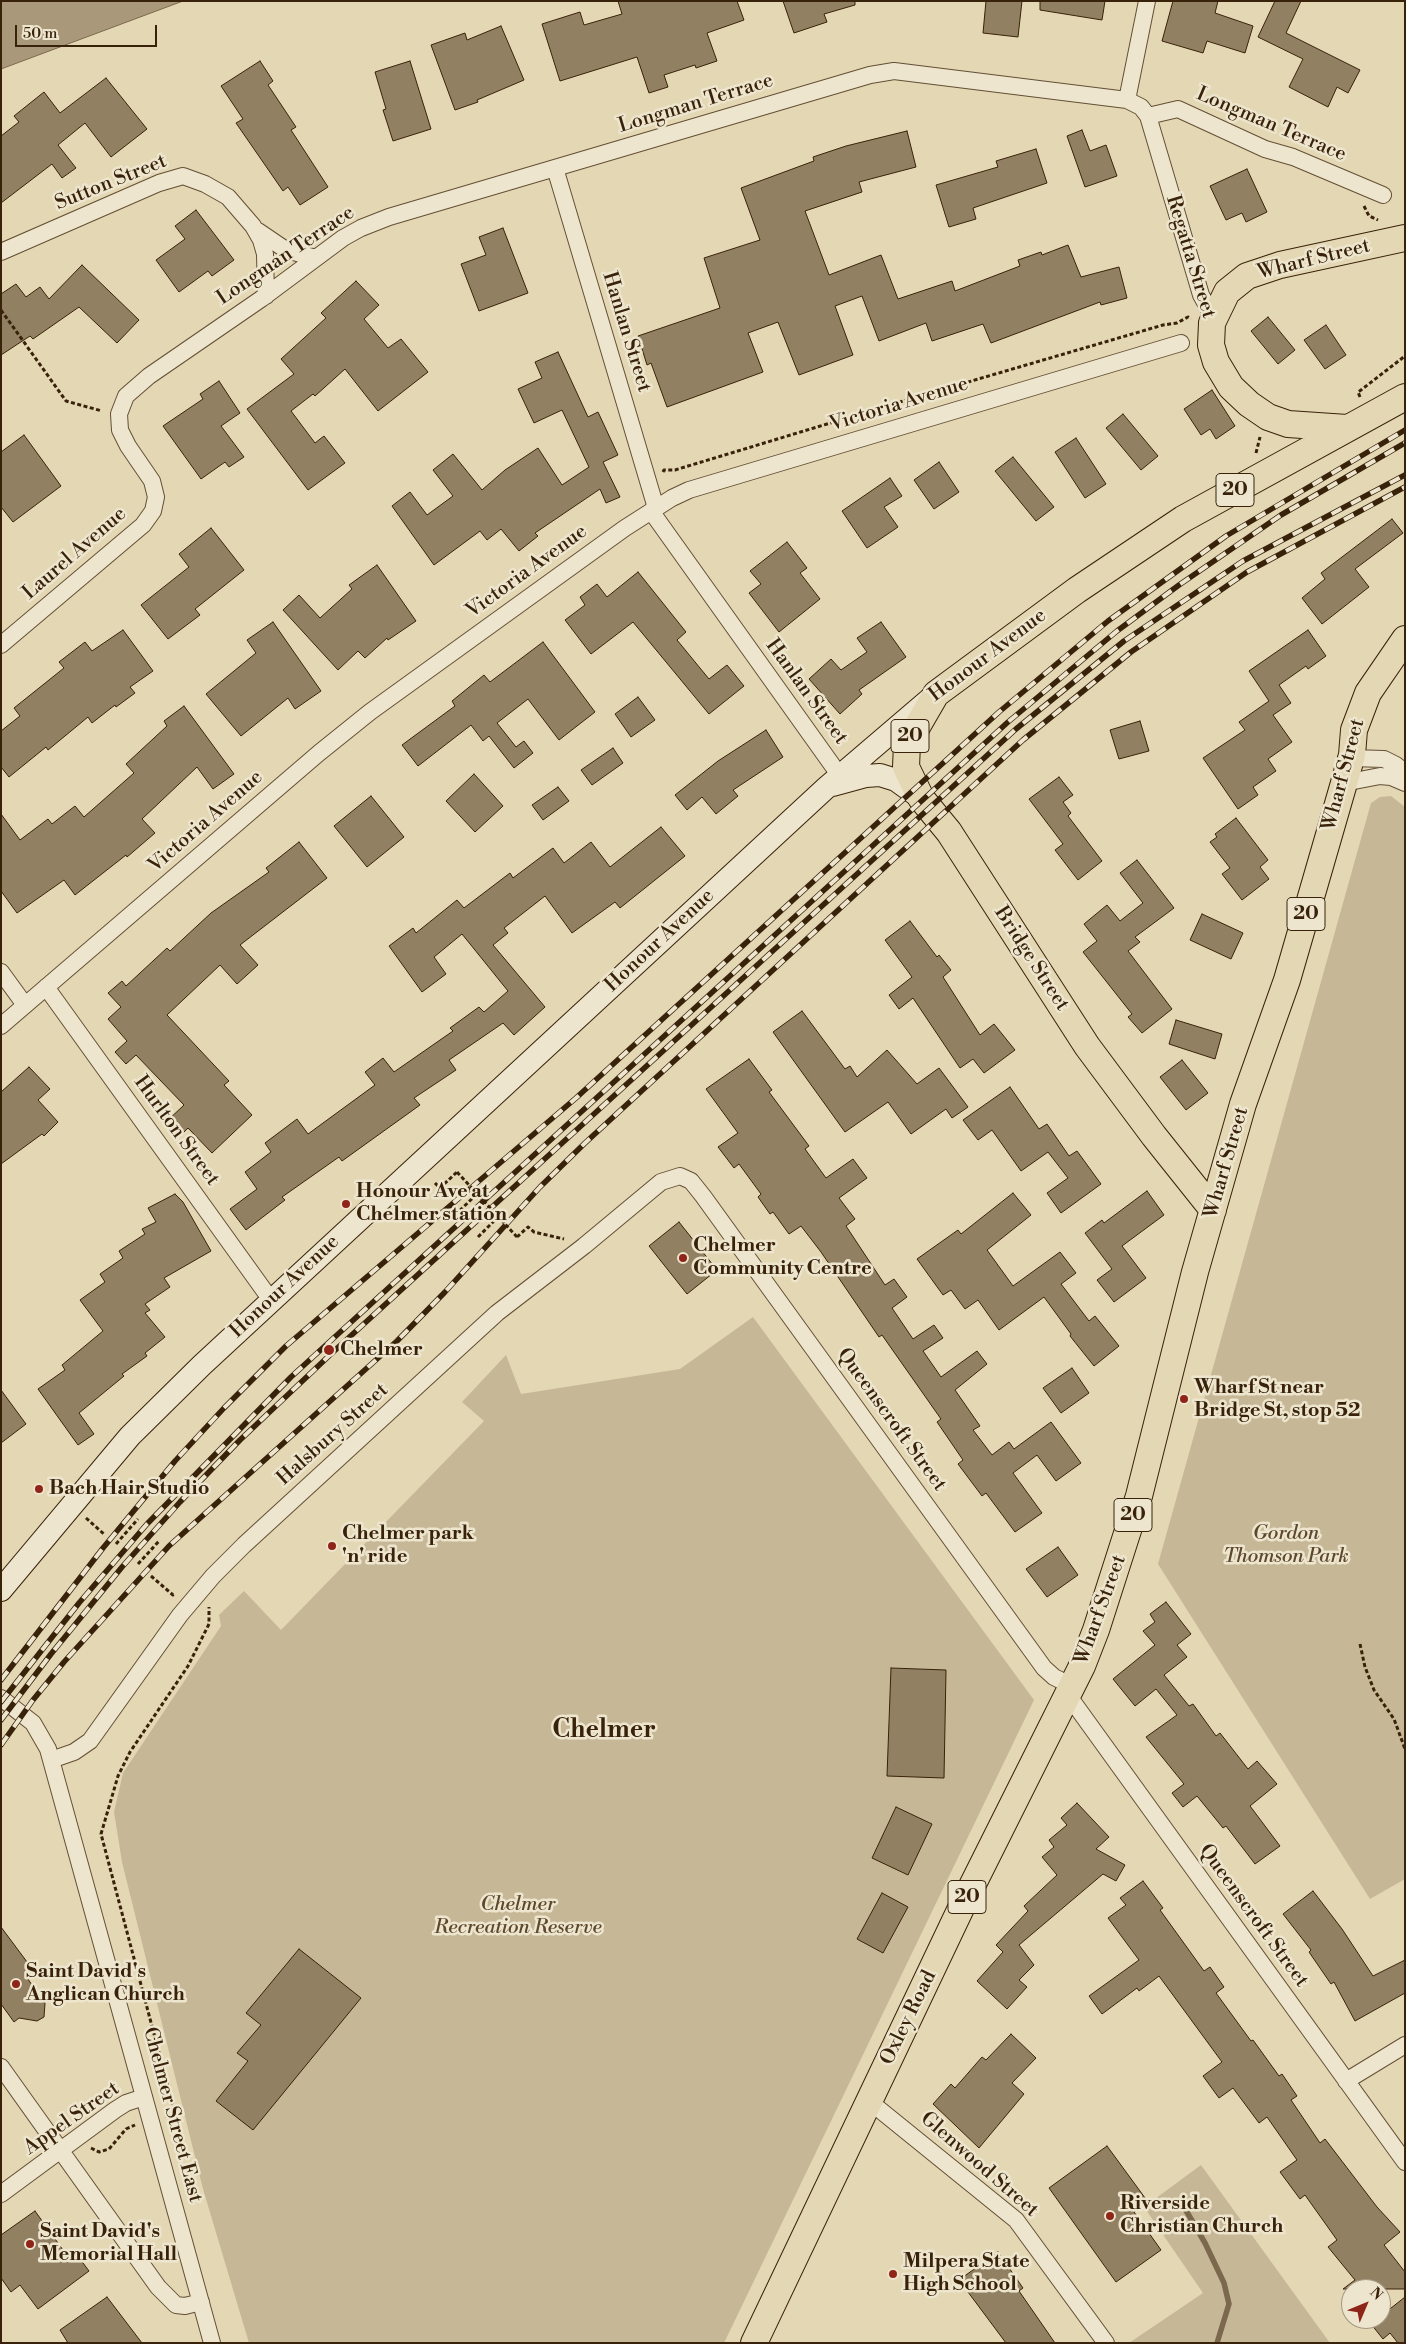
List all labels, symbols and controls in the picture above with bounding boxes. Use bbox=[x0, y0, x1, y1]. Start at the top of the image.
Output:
scale bar bbox=[18, 15, 160, 47]
text: 50 m bbox=[23, 24, 57, 43]
street label: Longman Terrace bbox=[616, 69, 776, 139]
street label: Longman Terrace bbox=[1192, 83, 1350, 167]
street label: Sutton Street bbox=[52, 150, 170, 216]
street label: Regatta Street bbox=[1160, 193, 1220, 321]
street label: Longman Terrace bbox=[213, 201, 359, 311]
street label: Wharf Street bbox=[1255, 234, 1373, 286]
street label: Hanlan Street bbox=[596, 269, 656, 395]
street label: Victoria Avenue bbox=[827, 373, 971, 437]
road number: 20 bbox=[1216, 474, 1254, 506]
street label: Laurel Avenue bbox=[18, 503, 132, 605]
street label: Victoria Avenue bbox=[462, 520, 592, 624]
street label: Honour Avenue bbox=[925, 604, 1051, 708]
street label: Hanlan Street bbox=[760, 635, 852, 749]
street label: Wharf Street bbox=[1318, 716, 1370, 834]
road number: 20 bbox=[891, 719, 929, 752]
street label: Victoria Avenue bbox=[144, 766, 268, 878]
street label: Honour Avenue bbox=[600, 884, 720, 998]
road number: 20 bbox=[1287, 898, 1325, 931]
street label: Bridge Street bbox=[988, 902, 1074, 1016]
street label: Hurlton Street bbox=[128, 1071, 224, 1191]
street label: Wharf Street bbox=[1200, 1104, 1254, 1222]
place label: Honour Ave at Chelmer station bbox=[356, 1180, 507, 1227]
marker: Honour Ave at Chelmer station bbox=[340, 1198, 352, 1210]
street label: Honour Avenue bbox=[225, 1230, 345, 1344]
place label: Chelmer Community Centre bbox=[693, 1234, 872, 1281]
marker: Chelmer Community Centre bbox=[677, 1252, 689, 1264]
place label: Chelmer bbox=[340, 1338, 423, 1362]
marker: Chelmer bbox=[322, 1343, 336, 1357]
street label: Queenscroft Street bbox=[831, 1344, 951, 1496]
place label: Wharf St near Bridge St, stop 52 bbox=[1194, 1376, 1360, 1423]
street label: Halsbury Street bbox=[273, 1379, 393, 1491]
marker: Wharf St near Bridge St, stop 52 bbox=[1178, 1393, 1190, 1405]
place label: Bach Hair Studio bbox=[49, 1477, 209, 1501]
marker: Bach Hair Studio bbox=[33, 1483, 45, 1495]
road number: 20 bbox=[1114, 1498, 1152, 1532]
place label: Chelmer park 'n' ride bbox=[342, 1522, 474, 1569]
park label: Gordon Thomson Park bbox=[1223, 1522, 1349, 1569]
marker: Chelmer park 'n' ride bbox=[326, 1540, 338, 1552]
street label: Wharf Street bbox=[1070, 1552, 1132, 1668]
district label: Chelmer bbox=[552, 1716, 656, 1746]
street label: Queenscroft Street bbox=[1193, 1840, 1313, 1992]
road number: 20 bbox=[948, 1880, 986, 1914]
park label: Chelmer Recreation Reserve bbox=[434, 1893, 602, 1940]
place label: Saint David's Anglican Church bbox=[26, 1960, 185, 2007]
street label: Oxley Road bbox=[876, 1967, 942, 2069]
marker: Saint David's Anglican Church bbox=[10, 1978, 22, 1990]
street label: Chelmer Street East bbox=[137, 2025, 207, 2205]
street label: Appel Street bbox=[20, 2077, 124, 2161]
street label: Glenwood Street bbox=[915, 2107, 1043, 2223]
place label: Riverside Christian Church bbox=[1120, 2192, 1283, 2239]
marker: Riverside Christian Church bbox=[1104, 2210, 1116, 2222]
place label: Saint David's Memorial Hall bbox=[40, 2220, 177, 2267]
marker: Saint David's Memorial Hall bbox=[24, 2238, 36, 2250]
place label: Milpera State High School bbox=[903, 2250, 1030, 2297]
marker: Milpera State High School bbox=[887, 2268, 899, 2280]
north arrow bbox=[1341, 2279, 1391, 2329]
text: N bbox=[1366, 2284, 1386, 2304]

